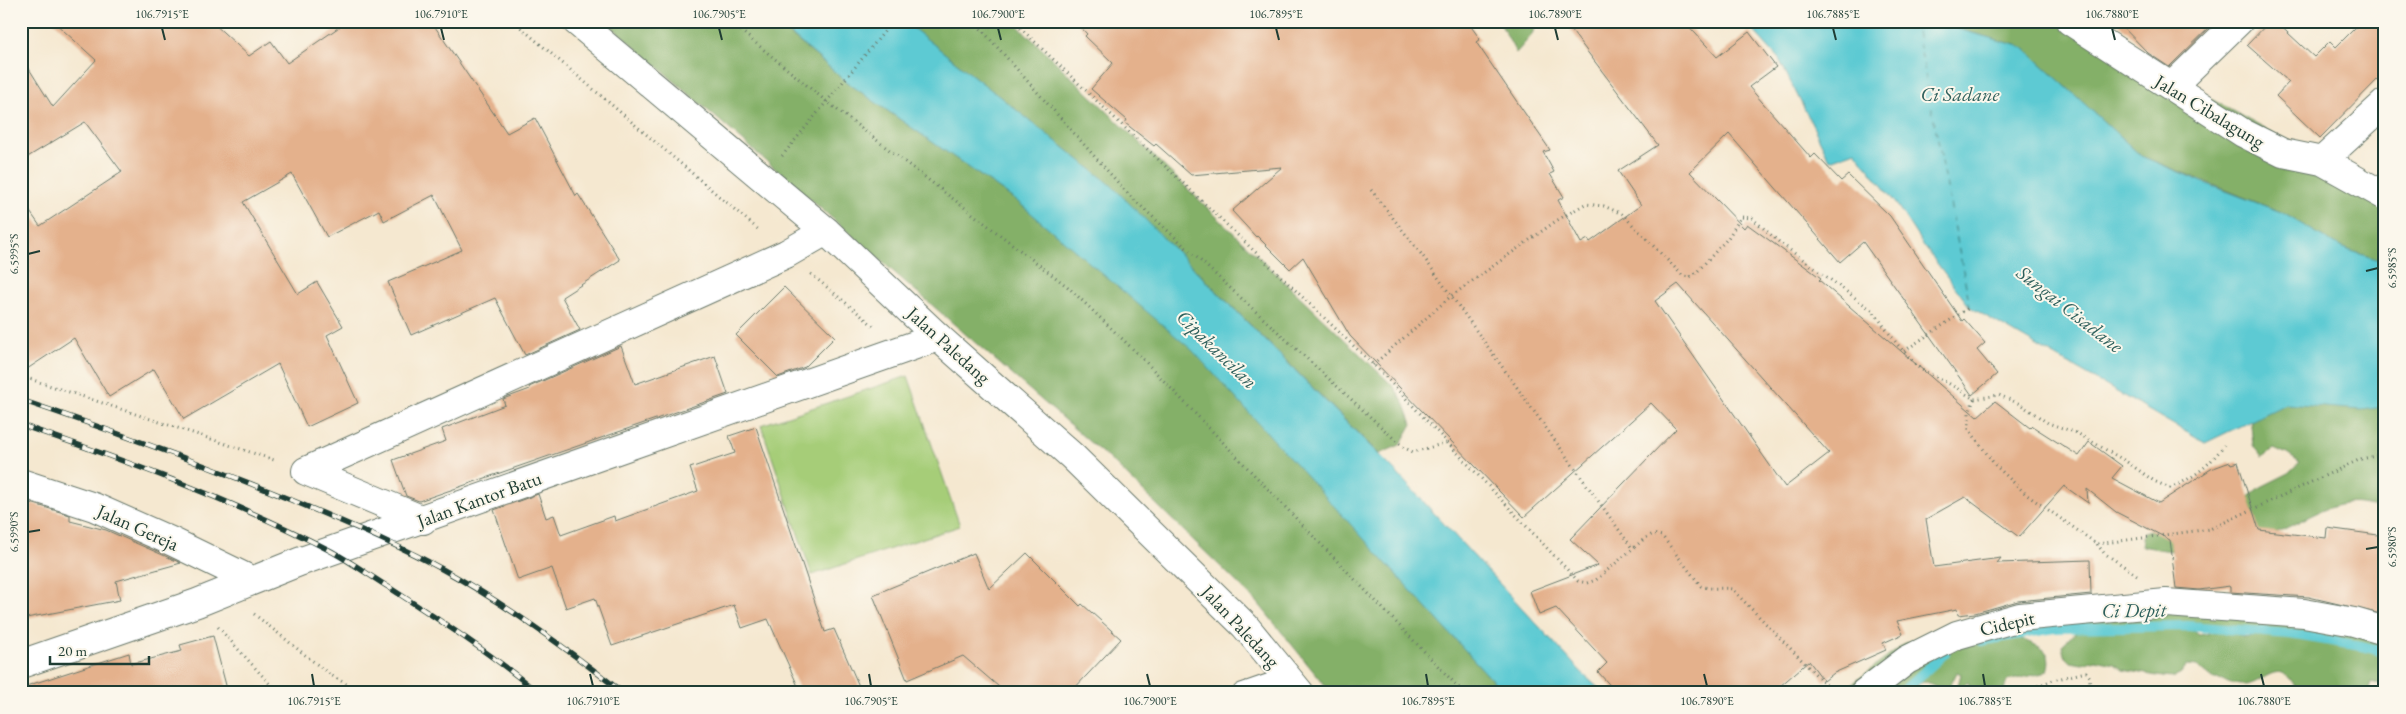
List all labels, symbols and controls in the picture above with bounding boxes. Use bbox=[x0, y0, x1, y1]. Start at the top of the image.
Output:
text: 106.7915°E bbox=[135, 6, 189, 22]
text: 106.7910°E bbox=[414, 6, 468, 22]
text: 106.7905°E bbox=[692, 6, 746, 22]
text: 106.7900°E bbox=[971, 6, 1025, 22]
text: 106.7895°E bbox=[1249, 6, 1303, 22]
text: 106.7890°E bbox=[1528, 6, 1582, 22]
text: 106.7885°E bbox=[1806, 6, 1860, 22]
text: 106.7880°E bbox=[2085, 6, 2139, 22]
street label: Jalan Cibalagung bbox=[2148, 68, 2270, 154]
water label: Ci Sadane bbox=[1921, 81, 2000, 107]
text: 6.5995°S bbox=[6, 233, 22, 274]
text: 6.5985°S bbox=[2384, 247, 2400, 288]
water label: Sungai Cisadane bbox=[2011, 259, 2129, 359]
street label: Jalan Paledang bbox=[900, 300, 996, 390]
water label: Cipakancilan bbox=[1171, 304, 1263, 394]
street label: Jalan Kantor Batu bbox=[412, 465, 545, 534]
street label: Jalan Gereja bbox=[91, 498, 183, 557]
text: 6.5990°S bbox=[6, 511, 22, 552]
text: 6.5980°S bbox=[2384, 526, 2400, 567]
street label: Jalan Paledang bbox=[1195, 578, 1286, 674]
water label: Ci Depit bbox=[2101, 596, 2168, 624]
street label: Cidepit bbox=[1977, 605, 2037, 642]
scale bar bbox=[50, 634, 149, 666]
text: 20 m bbox=[58, 641, 87, 660]
text: 106.7915°E bbox=[287, 693, 341, 709]
text: 106.7910°E bbox=[566, 693, 620, 709]
text: 106.7905°E bbox=[844, 693, 898, 709]
text: 106.7900°E bbox=[1123, 693, 1177, 709]
text: 106.7895°E bbox=[1401, 693, 1455, 709]
text: 106.7890°E bbox=[1680, 693, 1734, 709]
text: 106.7885°E bbox=[1958, 693, 2012, 709]
text: 106.7880°E bbox=[2237, 693, 2291, 709]

